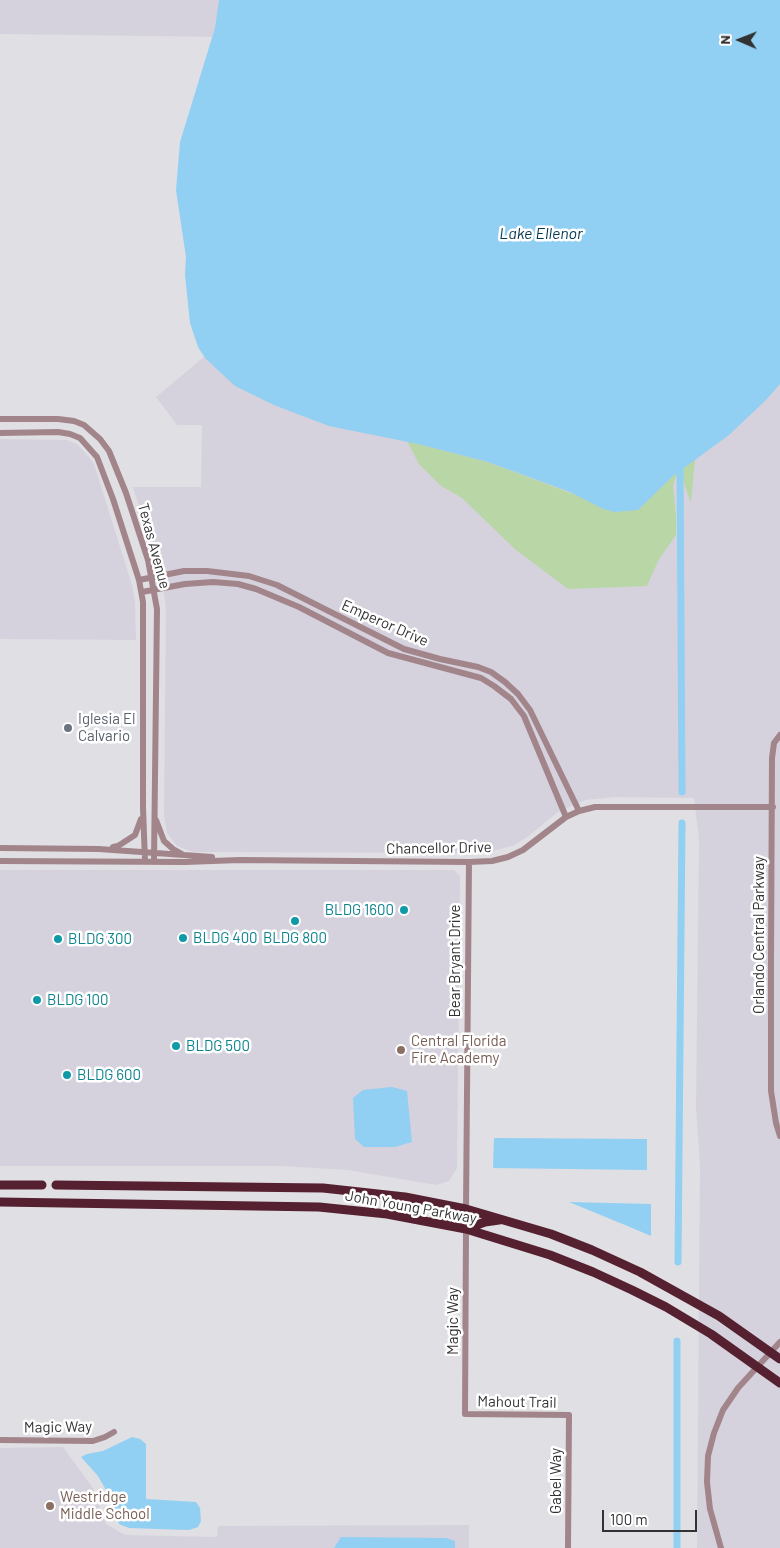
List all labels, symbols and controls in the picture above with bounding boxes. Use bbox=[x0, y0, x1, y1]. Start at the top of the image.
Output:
north arrow bbox=[715, 15, 765, 65]
text: N bbox=[716, 35, 733, 45]
water label: Lake Ellenor bbox=[499, 224, 583, 244]
street label: Texas Avenue bbox=[134, 501, 174, 591]
street label: Emperor Drive bbox=[339, 596, 431, 650]
place label: Iglesia El Calvario bbox=[78, 710, 135, 745]
marker: Iglesia El Calvario bbox=[62, 722, 74, 734]
street label: Chancellor Drive bbox=[386, 838, 492, 858]
street label: Orlando Central Parkway bbox=[750, 856, 768, 1014]
place label: BLDG 1600 bbox=[325, 901, 394, 919]
marker: BLDG 1600 bbox=[398, 904, 410, 916]
street label: Bear Bryant Drive bbox=[446, 904, 464, 1018]
marker: BLDG 800 bbox=[289, 915, 301, 927]
place label: BLDG 400 bbox=[193, 929, 258, 947]
place label: BLDG 800 bbox=[263, 929, 327, 947]
place label: BLDG 300 bbox=[68, 930, 132, 948]
marker: BLDG 400 bbox=[177, 932, 189, 944]
marker: BLDG 300 bbox=[52, 933, 64, 945]
place label: BLDG 100 bbox=[47, 991, 109, 1009]
marker: BLDG 100 bbox=[31, 994, 43, 1006]
place label: Central Florida Fire Academy bbox=[411, 1032, 506, 1067]
place label: BLDG 500 bbox=[186, 1037, 250, 1055]
marker: BLDG 500 bbox=[170, 1040, 182, 1052]
marker: Central Florida Fire Academy bbox=[395, 1044, 407, 1056]
place label: BLDG 600 bbox=[77, 1066, 141, 1084]
marker: BLDG 600 bbox=[61, 1069, 73, 1081]
street label: John Young Parkway bbox=[344, 1187, 478, 1227]
street label: Magic Way bbox=[444, 1287, 462, 1355]
street label: Mahout Trail bbox=[477, 1392, 557, 1412]
street label: Magic Way bbox=[24, 1417, 92, 1437]
street label: Gabel Way bbox=[547, 1448, 565, 1514]
place label: Westridge Middle School bbox=[60, 1488, 150, 1523]
marker: Westridge Middle School bbox=[44, 1500, 56, 1512]
scale bar bbox=[605, 1500, 700, 1532]
text: 100 m bbox=[610, 1510, 648, 1528]

